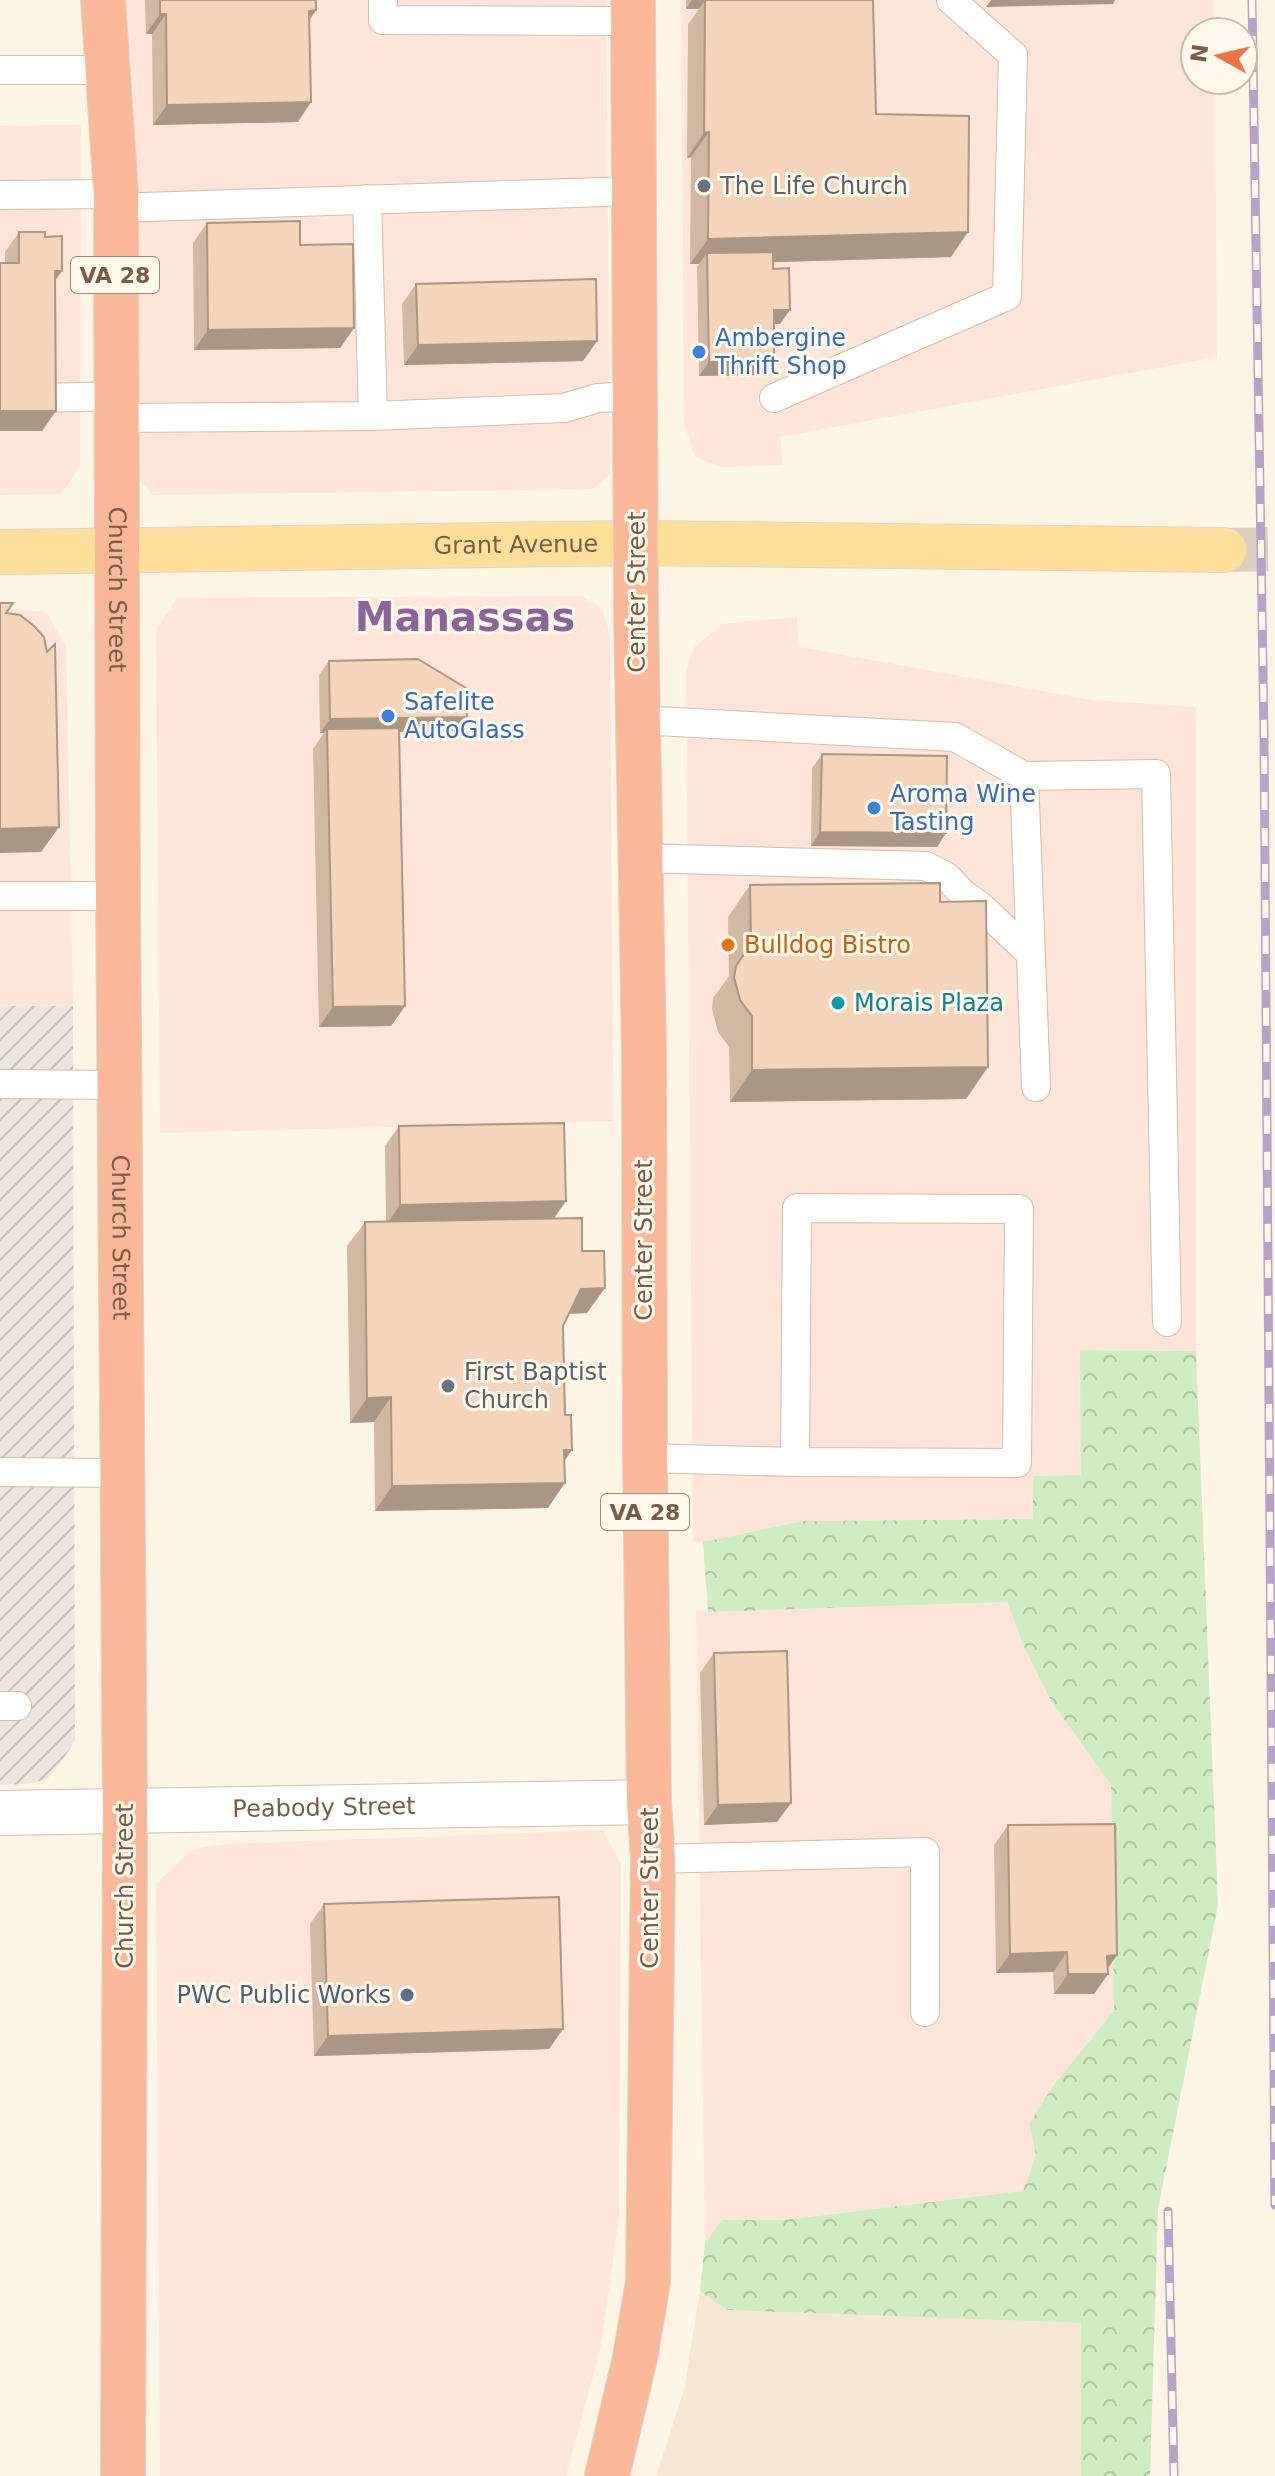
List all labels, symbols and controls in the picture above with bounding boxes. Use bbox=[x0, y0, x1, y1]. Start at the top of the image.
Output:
north arrow bbox=[1179, 16, 1259, 96]
text: N bbox=[1186, 42, 1213, 64]
place label: The Life Church bbox=[719, 172, 908, 200]
marker: The Life Church bbox=[695, 177, 713, 195]
road number: VA 28 bbox=[71, 257, 159, 293]
place label: Ambergine Thrift Shop bbox=[714, 324, 847, 380]
marker: Ambergine Thrift Shop bbox=[690, 343, 708, 361]
street label: Church Street bbox=[103, 507, 131, 672]
street label: Center Street bbox=[623, 511, 651, 673]
street label: Grant Avenue bbox=[433, 530, 598, 560]
district label: Manassas bbox=[355, 594, 575, 640]
place label: Safelite AutoGlass bbox=[404, 688, 525, 744]
marker: Safelite AutoGlass bbox=[379, 707, 397, 725]
place label: Aroma Wine Tasting bbox=[889, 780, 1036, 836]
marker: Aroma Wine Tasting bbox=[865, 799, 883, 817]
place label: Bulldog Bistro bbox=[744, 931, 911, 959]
marker: Bulldog Bistro bbox=[719, 936, 737, 954]
place label: Morais Plaza bbox=[854, 989, 1004, 1017]
marker: Morais Plaza bbox=[829, 994, 847, 1012]
street label: Church Street bbox=[106, 1155, 135, 1320]
street label: Center Street bbox=[630, 1159, 658, 1321]
place label: First Baptist Church bbox=[464, 1358, 607, 1414]
marker: First Baptist Church bbox=[439, 1377, 457, 1395]
road number: VA 28 bbox=[601, 1494, 689, 1530]
street label: Peabody Street bbox=[232, 1792, 416, 1823]
street label: Church Street bbox=[111, 1803, 139, 1969]
street label: Center Street bbox=[636, 1807, 664, 1969]
place label: PWC Public Works bbox=[176, 1981, 391, 2009]
marker: PWC Public Works bbox=[398, 1986, 416, 2004]

